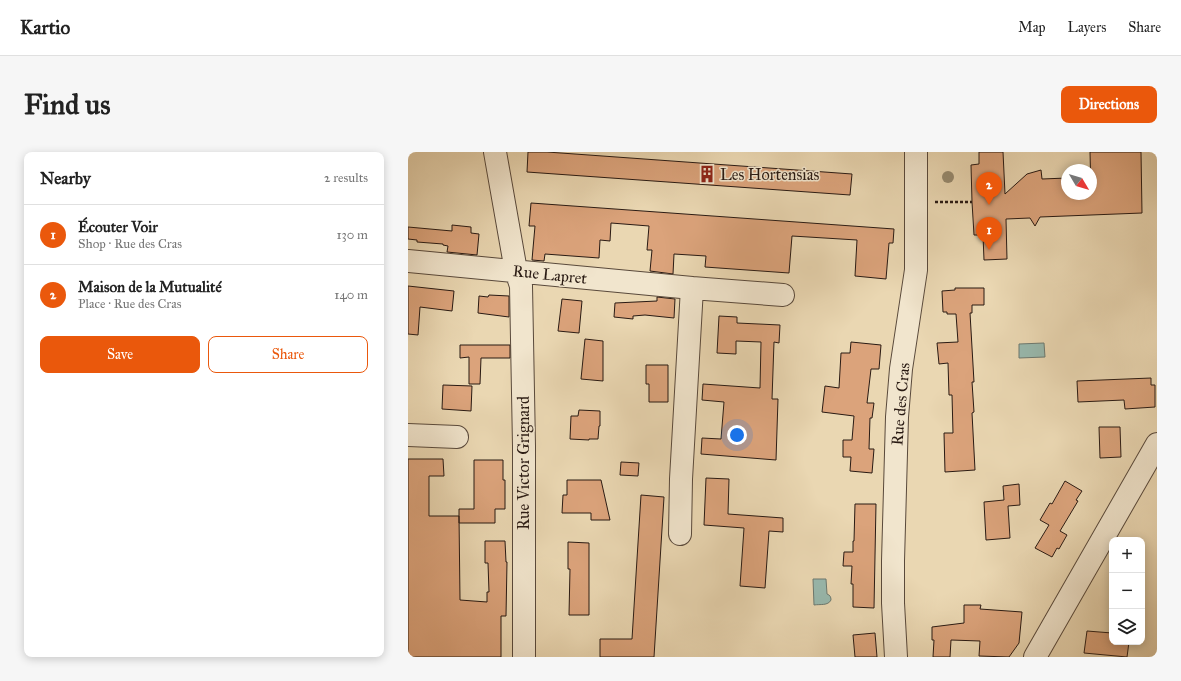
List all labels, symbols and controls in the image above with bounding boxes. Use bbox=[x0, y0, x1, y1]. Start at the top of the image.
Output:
text: Kartio bbox=[20, 16, 70, 39]
text: Map bbox=[1018, 19, 1046, 36]
text: Layers bbox=[1068, 19, 1106, 36]
text: Share bbox=[1128, 19, 1161, 36]
button: Directions bbox=[1061, 86, 1157, 123]
text: Find us bbox=[24, 87, 110, 122]
building icon: Les Hortensias bbox=[697, 164, 717, 184]
north arrow bbox=[1061, 164, 1097, 200]
place label: Les Hortensias bbox=[720, 165, 820, 184]
text: Nearby bbox=[40, 168, 91, 189]
text: 2 results bbox=[324, 170, 368, 186]
pin: 2 bbox=[976, 172, 1002, 205]
pin: 1 bbox=[976, 217, 1002, 250]
text: Écouter Voir bbox=[78, 218, 158, 236]
text: 1 bbox=[50, 227, 56, 243]
text: 130 m bbox=[336, 227, 368, 243]
text: Shop · Rue des Cras bbox=[78, 236, 182, 252]
street label: Rue Lapret bbox=[512, 261, 588, 288]
text: Maison de la Mutualité bbox=[78, 278, 222, 296]
text: 2 bbox=[50, 287, 56, 303]
text: 140 m bbox=[334, 287, 368, 303]
text: Place · Rue des Cras bbox=[78, 296, 181, 312]
button: Save bbox=[40, 336, 200, 373]
button: Share bbox=[208, 336, 368, 373]
street label: Rue des Cras bbox=[887, 362, 914, 446]
street label: Rue Victor Grignard bbox=[514, 396, 534, 530]
your location bbox=[727, 425, 747, 445]
map controls bbox=[1109, 537, 1145, 645]
button: + bbox=[1109, 537, 1145, 573]
button: − bbox=[1109, 573, 1145, 609]
button: layers bbox=[1109, 609, 1145, 645]

